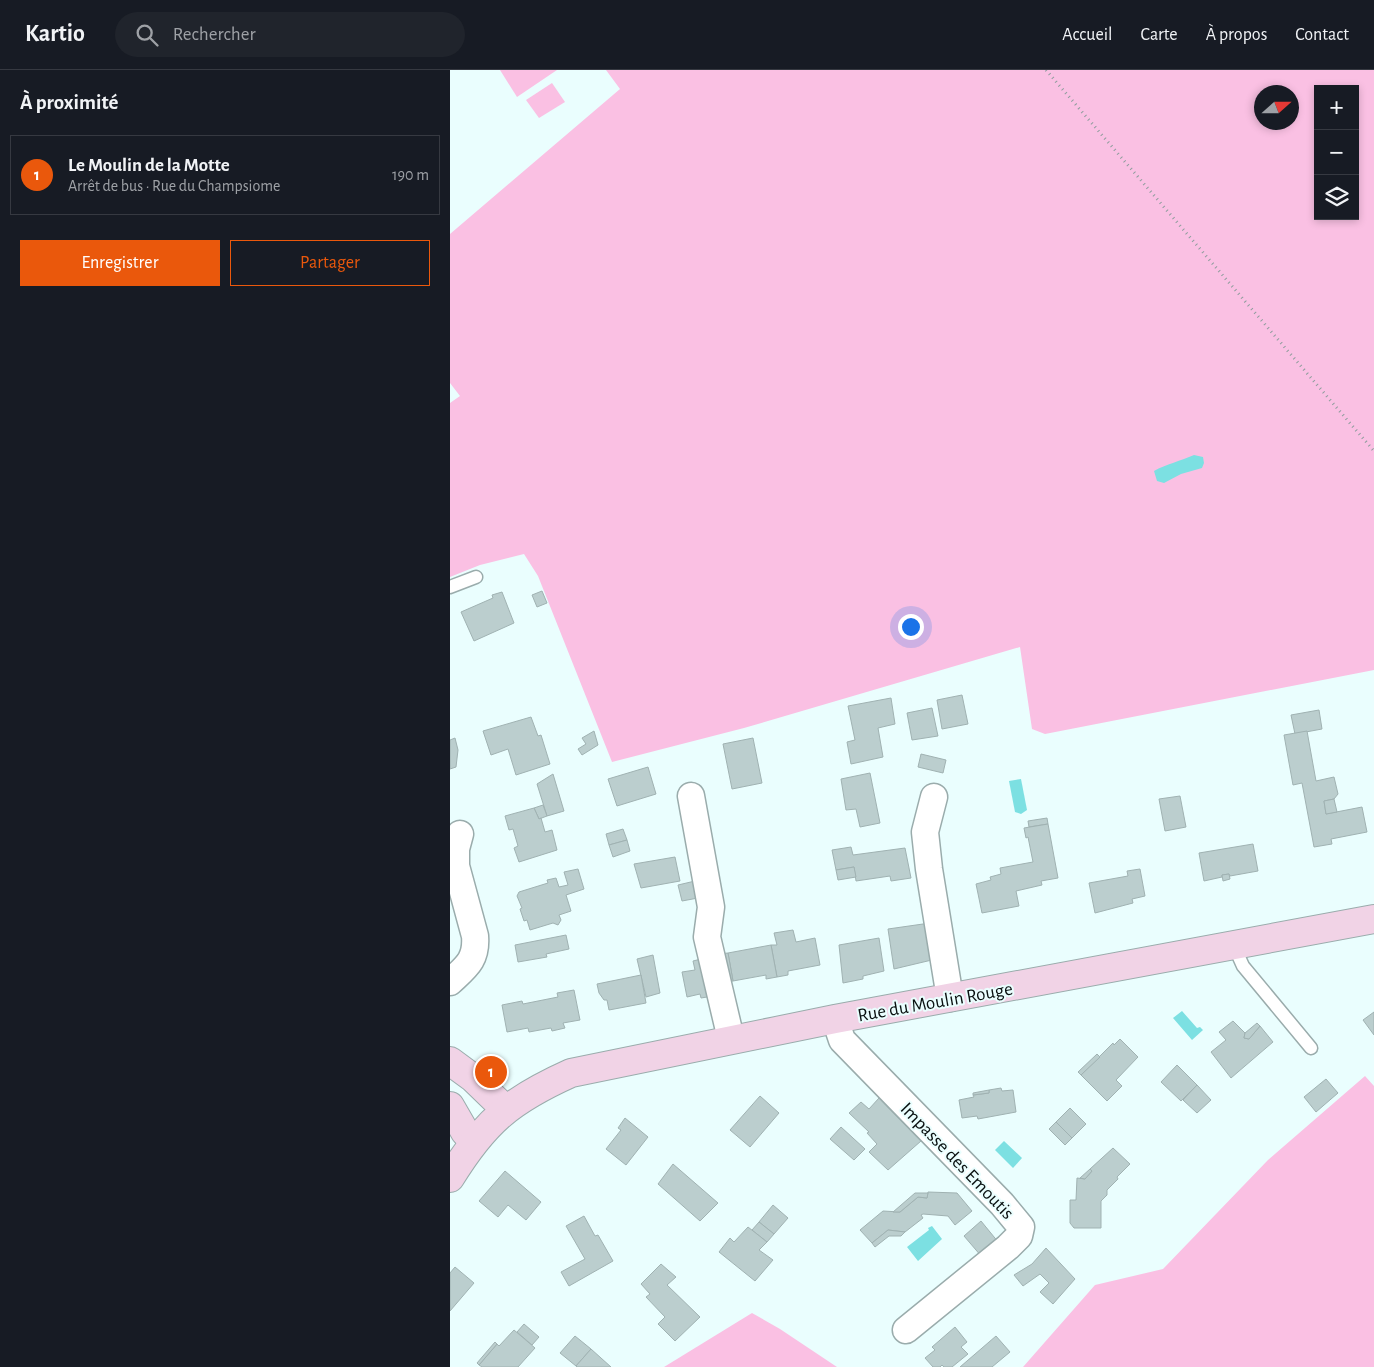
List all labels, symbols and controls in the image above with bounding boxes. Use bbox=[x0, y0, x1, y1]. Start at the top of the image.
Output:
search box bbox=[115, 12, 465, 57]
icon: search bbox=[133, 21, 161, 49]
text: Kartio bbox=[25, 22, 85, 46]
text: Rechercher bbox=[173, 25, 256, 44]
text: Accueil bbox=[1062, 26, 1113, 44]
text: Carte bbox=[1141, 26, 1178, 44]
text: À propos bbox=[1206, 26, 1267, 44]
text: Contact bbox=[1295, 26, 1349, 44]
north arrow bbox=[1254, 85, 1299, 130]
map controls bbox=[1314, 85, 1359, 220]
button: + bbox=[1314, 85, 1359, 130]
text: À proximité bbox=[20, 92, 118, 113]
button: − bbox=[1314, 130, 1359, 175]
text: Le Moulin de la Motte bbox=[68, 156, 230, 175]
text: 1 bbox=[34, 167, 40, 183]
text: 190 m bbox=[392, 167, 429, 183]
button: layers bbox=[1314, 175, 1359, 220]
text: Arrêt de bus · Rue du Champsiome bbox=[68, 178, 280, 194]
button: Enregistrer bbox=[20, 240, 220, 286]
button: Partager bbox=[230, 240, 430, 286]
your location bbox=[898, 614, 924, 640]
street label: Rue du Moulin Rouge bbox=[856, 979, 1014, 1025]
pin: 1 bbox=[475, 1053, 507, 1091]
street label: Impasse des Emoutis bbox=[897, 1099, 1017, 1223]

